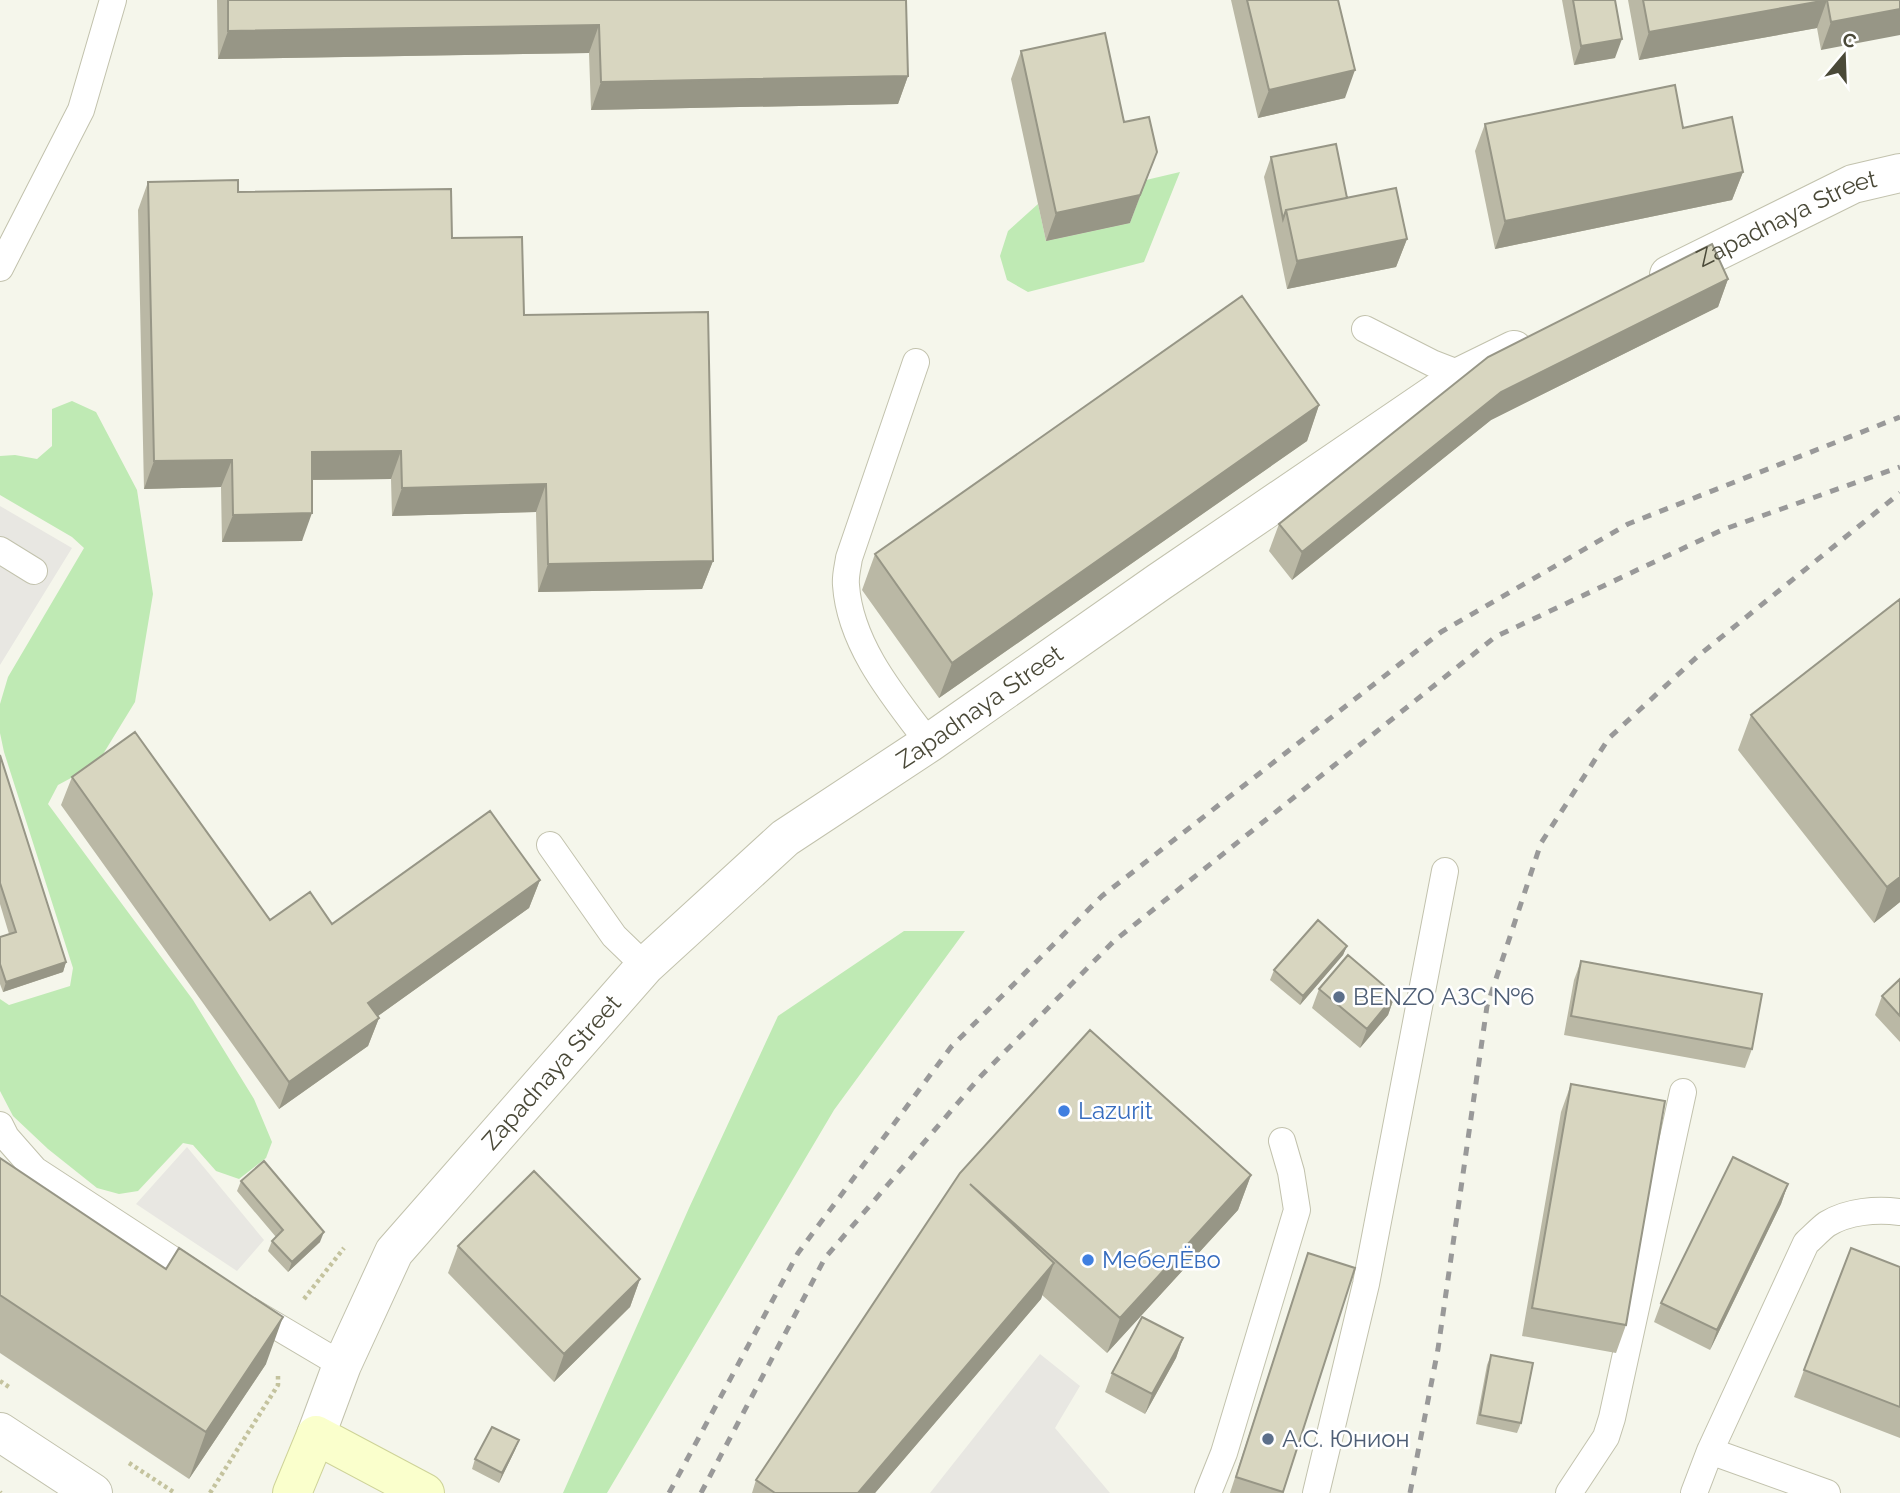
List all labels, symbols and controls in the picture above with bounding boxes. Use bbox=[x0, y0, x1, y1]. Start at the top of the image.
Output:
north arrow bbox=[1809, 21, 1879, 91]
text: С bbox=[1840, 27, 1859, 52]
street label: Zapadnaya Street bbox=[1692, 164, 1879, 273]
street label: Zapadnaya Street bbox=[891, 639, 1068, 774]
place label: BENZO АЗС №6 bbox=[1353, 982, 1535, 1011]
street label: Zapadnaya Street bbox=[476, 989, 627, 1155]
marker: BENZO АЗС №6 bbox=[1331, 989, 1347, 1005]
place label: Lazurit bbox=[1078, 1096, 1153, 1125]
marker: Lazurit bbox=[1056, 1103, 1072, 1119]
place label: МебелЁво bbox=[1102, 1245, 1221, 1274]
marker: МебелЁво bbox=[1080, 1252, 1096, 1268]
place label: А.С. Юнион bbox=[1282, 1424, 1409, 1453]
marker: А.С. Юнион bbox=[1260, 1431, 1276, 1447]

